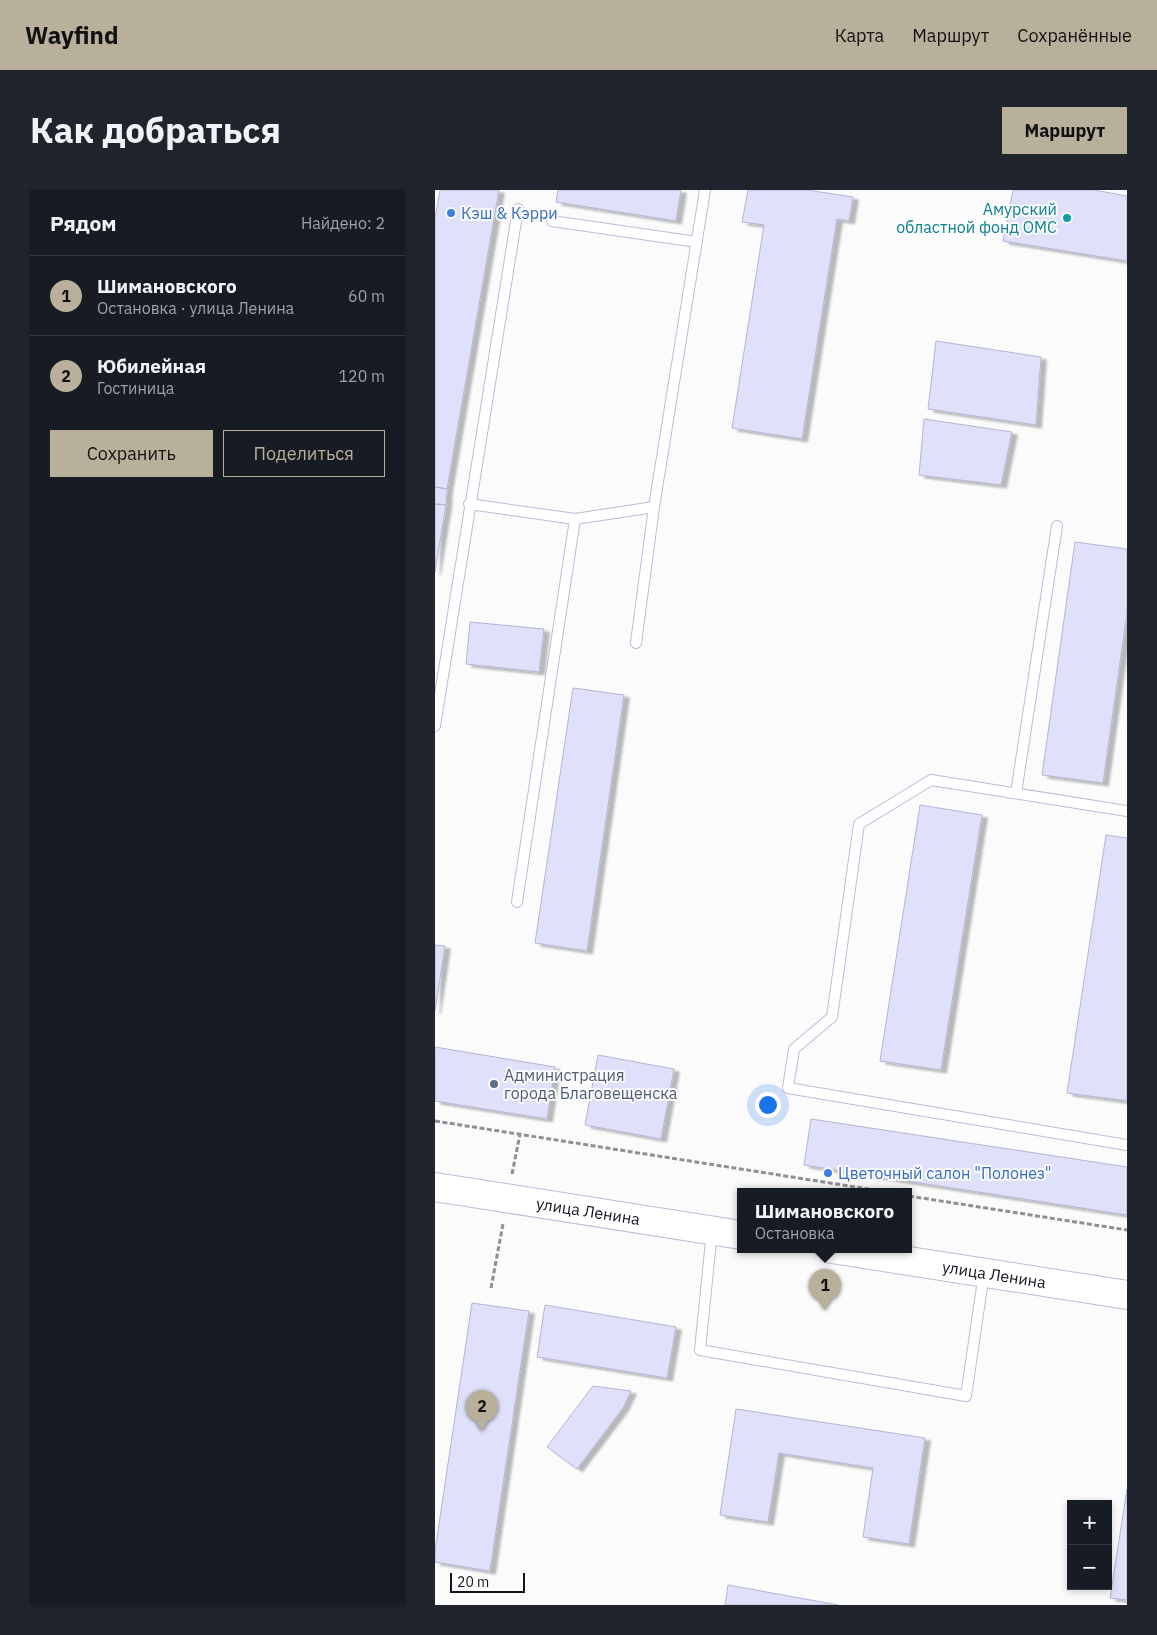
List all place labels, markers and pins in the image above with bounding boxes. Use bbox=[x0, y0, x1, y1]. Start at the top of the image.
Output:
place label: Амурский областной фонд ОМС bbox=[896, 199, 1057, 237]
place label: Кэш & Кэрри bbox=[461, 203, 558, 223]
marker: Кэш & Кэрри bbox=[445, 207, 457, 219]
marker: Амурский областной фонд ОМС bbox=[1061, 212, 1073, 224]
place label: Администрация города Благовещенска bbox=[504, 1065, 678, 1103]
marker: Администрация города Благовещенска bbox=[488, 1078, 500, 1090]
place label: Цветочный салон "Полонез" bbox=[838, 1163, 1052, 1183]
marker: Цветочный салон "Полонез" bbox=[822, 1167, 834, 1179]
pin: 1 bbox=[809, 1269, 841, 1310]
pin: 2 bbox=[466, 1390, 498, 1431]

